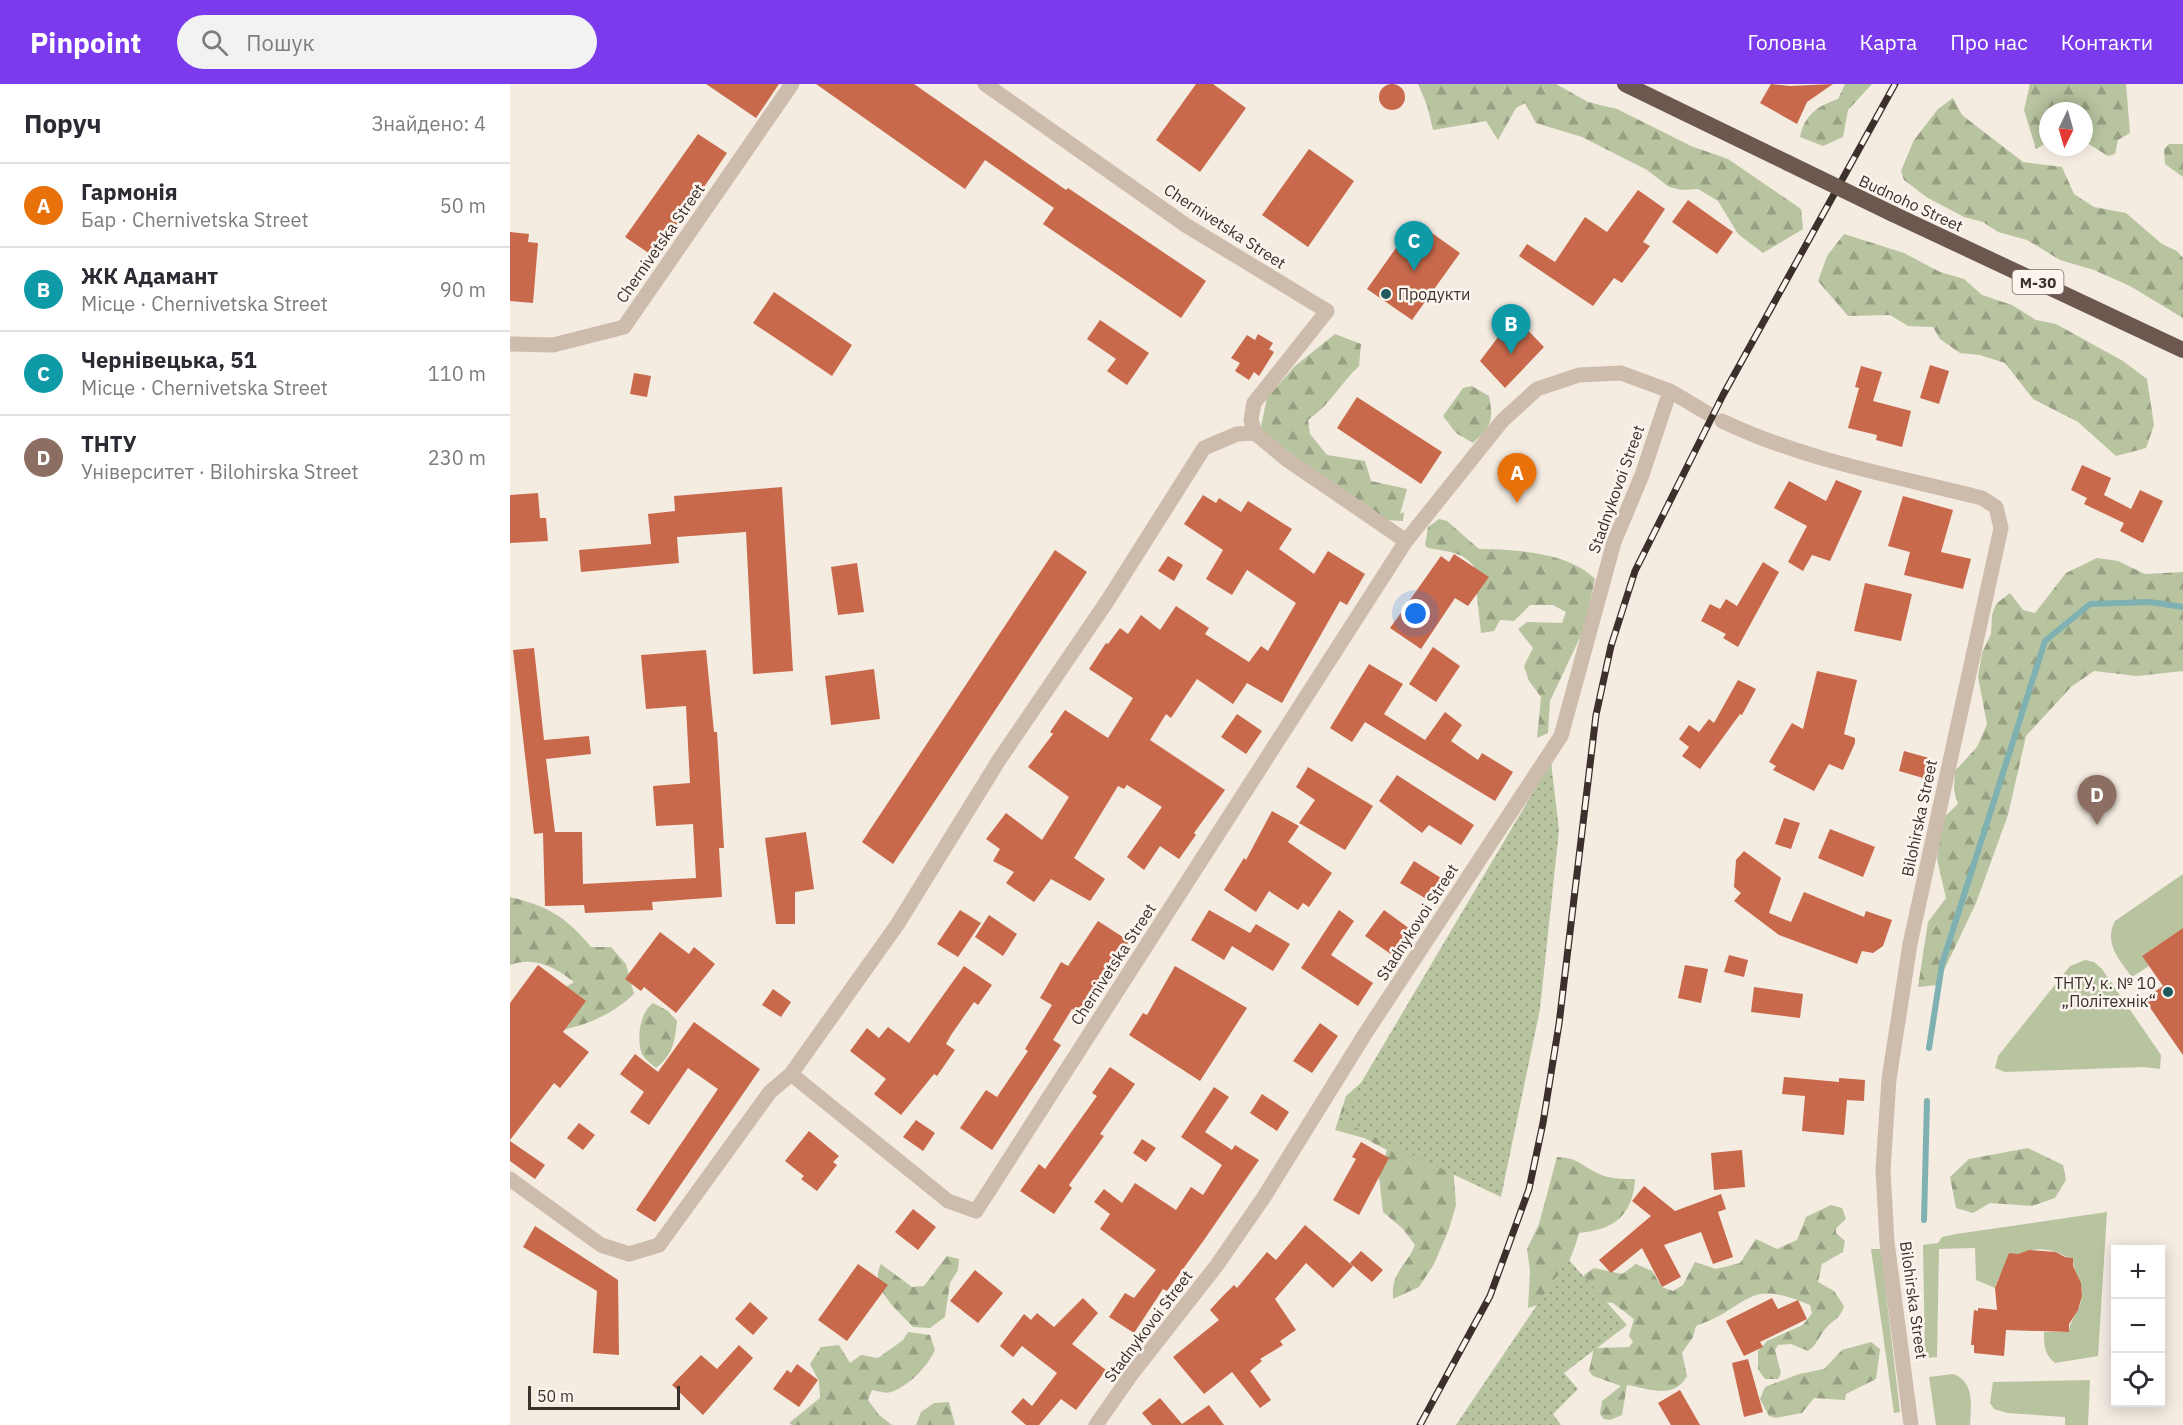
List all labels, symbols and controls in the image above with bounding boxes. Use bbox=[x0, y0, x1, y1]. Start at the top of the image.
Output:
search box bbox=[177, 15, 597, 69]
text: Pinpoint bbox=[30, 24, 141, 61]
icon: search bbox=[198, 26, 231, 59]
text: Пошук bbox=[246, 28, 315, 57]
text: Головна bbox=[1748, 28, 1826, 56]
text: Карта bbox=[1859, 28, 1917, 56]
text: Про нас bbox=[1950, 28, 2028, 56]
text: Контакти bbox=[2061, 28, 2153, 56]
north arrow bbox=[2039, 102, 2093, 156]
text: Поруч bbox=[24, 106, 102, 140]
text: Знайдено: 4 bbox=[372, 110, 486, 137]
street label: Budnoho Street bbox=[1856, 170, 1966, 236]
text: Гармонія bbox=[81, 177, 178, 206]
street label: Chernivetska Street bbox=[611, 179, 709, 307]
street label: Chernivetska Street bbox=[1160, 179, 1290, 273]
text: A bbox=[37, 192, 50, 219]
text: 50 m bbox=[440, 192, 486, 219]
text: Бар · Chernivetska Street bbox=[81, 206, 309, 233]
pin: C bbox=[1394, 222, 1434, 271]
text: ЖК Адамант bbox=[81, 261, 218, 290]
road number: М-30 bbox=[2012, 270, 2063, 294]
text: B bbox=[37, 276, 50, 303]
text: 90 m bbox=[440, 276, 486, 303]
place label: Продукти bbox=[1398, 284, 1471, 304]
marker: Продукти bbox=[1379, 287, 1393, 301]
text: Місце · Chernivetska Street bbox=[81, 290, 328, 317]
pin: B bbox=[1492, 304, 1530, 354]
text: Чернівецька, 51 bbox=[81, 345, 257, 374]
text: C bbox=[37, 360, 50, 387]
text: 110 m bbox=[428, 360, 486, 387]
text: Місце · Chernivetska Street bbox=[81, 374, 328, 401]
street label: Stadnykovoi Street bbox=[1584, 422, 1648, 556]
text: ТНТУ bbox=[81, 429, 137, 458]
text: D bbox=[37, 444, 50, 471]
text: 230 m bbox=[428, 444, 486, 471]
pin: A bbox=[1498, 454, 1536, 503]
text: Університет · Bilohirska Street bbox=[81, 458, 359, 485]
your location bbox=[1401, 599, 1430, 628]
street label: Bilohirska Street bbox=[1897, 758, 1941, 878]
pin: D bbox=[2078, 776, 2116, 825]
street label: Stadnykovoi Street bbox=[1372, 860, 1462, 984]
street label: Chernivetska Street bbox=[1066, 899, 1160, 1029]
place label: ТНТУ, к. № 10 „Політехнік“ bbox=[2054, 973, 2156, 1011]
marker: ТНТУ, к. № 10 „Політехнік“ bbox=[2161, 985, 2175, 999]
street label: Bilohirska Street bbox=[1896, 1240, 1932, 1360]
map controls bbox=[2111, 1245, 2165, 1407]
button: + bbox=[2111, 1245, 2165, 1299]
street label: Stadnykovoi Street bbox=[1099, 1266, 1197, 1386]
button: − bbox=[2111, 1299, 2165, 1353]
button: locate bbox=[2111, 1353, 2165, 1407]
scale bar bbox=[528, 1383, 680, 1410]
text: 50 m bbox=[537, 1386, 574, 1406]

